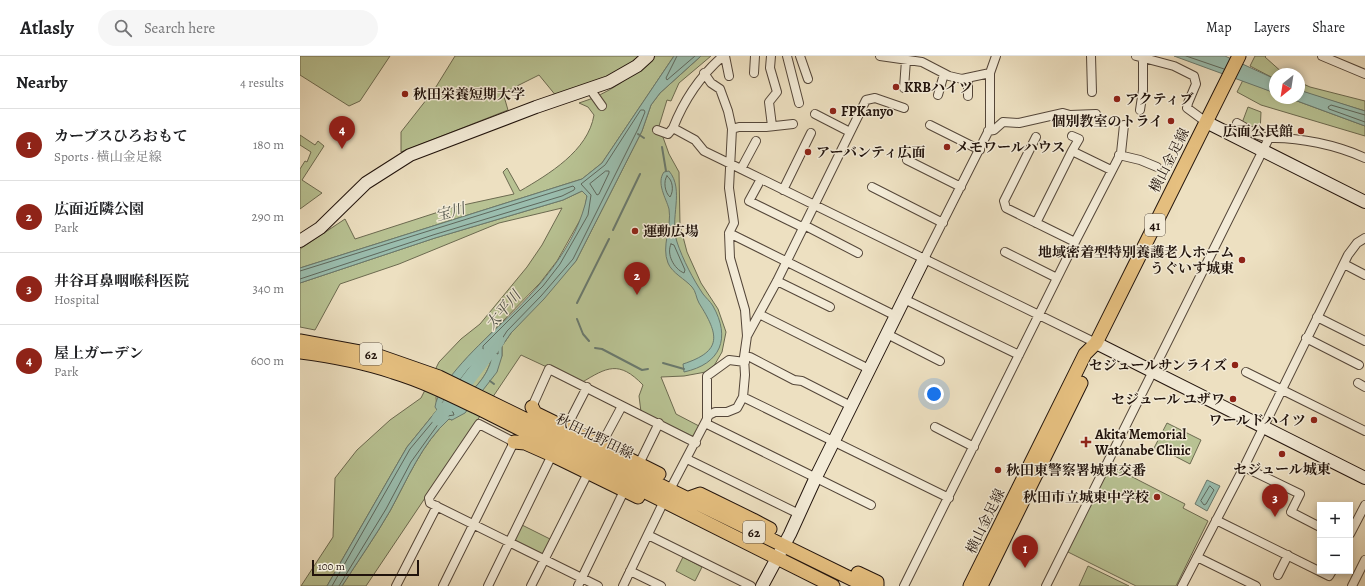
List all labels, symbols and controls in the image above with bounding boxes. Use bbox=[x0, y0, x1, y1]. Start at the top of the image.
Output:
search box bbox=[98, 10, 378, 46]
text: Atlasly bbox=[20, 15, 74, 41]
icon: search bbox=[112, 17, 134, 39]
text: Search here bbox=[144, 18, 215, 38]
text: Map bbox=[1206, 18, 1232, 37]
text: Layers bbox=[1254, 18, 1290, 37]
text: Share bbox=[1312, 18, 1345, 37]
north arrow bbox=[1269, 68, 1305, 104]
text: Nearby bbox=[16, 71, 67, 94]
text: 4 results bbox=[240, 74, 284, 91]
place label: KRBハイツ bbox=[904, 78, 973, 97]
marker: KRBハイツ bbox=[891, 82, 901, 92]
place label: 秋田栄養短期大学 bbox=[413, 85, 525, 104]
marker: 秋田栄養短期大学 bbox=[400, 89, 410, 99]
place label: アクティブ bbox=[1125, 90, 1193, 109]
marker: アクティブ bbox=[1112, 94, 1122, 104]
place label: FPKanyo bbox=[841, 102, 894, 121]
marker: FPKanyo bbox=[828, 106, 838, 116]
place label: 個別教室のトライ bbox=[1051, 112, 1163, 131]
pin: 4 bbox=[329, 116, 355, 149]
marker: 個別教室のトライ bbox=[1166, 116, 1176, 126]
place label: 広面公民館 bbox=[1223, 122, 1293, 141]
street label: 横山金足線 bbox=[1145, 125, 1194, 196]
text: カーブスひろおもて bbox=[54, 126, 188, 146]
marker: 広面公民館 bbox=[1296, 126, 1306, 136]
text: 1 bbox=[27, 136, 31, 153]
text: 180 m bbox=[253, 136, 284, 153]
place label: メモワールハウス bbox=[955, 138, 1065, 157]
marker: メモワールハウス bbox=[942, 142, 952, 152]
place label: アーバンティ広面 bbox=[816, 143, 926, 162]
marker: アーバンティ広面 bbox=[803, 147, 813, 157]
text: Sports · 横山金足線 bbox=[54, 148, 161, 165]
water label: 宝川 bbox=[433, 198, 469, 226]
text: 広面近隣公園 bbox=[54, 199, 144, 219]
text: 2 bbox=[26, 208, 32, 225]
text: 290 m bbox=[252, 208, 284, 225]
road number: 41 bbox=[1145, 214, 1165, 236]
text: Park bbox=[54, 219, 78, 236]
place label: 運動広場 bbox=[643, 222, 699, 241]
marker: 運動広場 bbox=[630, 226, 640, 236]
place label: 地域密着型特別養護老人ホーム うぐいす城東 bbox=[1038, 243, 1234, 278]
marker: 地域密着型特別養護老人ホーム うぐいす城東 bbox=[1237, 255, 1247, 265]
pin: 2 bbox=[624, 262, 650, 295]
text: 井谷耳鼻咽喉科医院 bbox=[54, 271, 189, 291]
text: 3 bbox=[26, 280, 32, 297]
text: 340 m bbox=[252, 280, 284, 297]
water label: 太平川 bbox=[481, 285, 526, 334]
text: Hospital bbox=[54, 291, 99, 308]
text: 屋上ガーデン bbox=[54, 343, 144, 363]
road number: 62 bbox=[360, 343, 382, 365]
text: 4 bbox=[26, 352, 32, 369]
text: 600 m bbox=[251, 352, 284, 369]
place label: セジュールサンライズ bbox=[1089, 356, 1227, 375]
marker: セジュールサンライズ bbox=[1230, 360, 1240, 370]
text: Park bbox=[54, 363, 78, 380]
your location bbox=[924, 384, 944, 404]
place label: セジュール ユザワ bbox=[1111, 390, 1225, 409]
marker: セジュール ユザワ bbox=[1228, 394, 1238, 404]
street label: 秋田北野田線 bbox=[553, 409, 637, 463]
place label: ワールドハイツ bbox=[1209, 411, 1306, 430]
marker: ワールドハイツ bbox=[1309, 415, 1319, 425]
place label: Akita Memorial Watanabe Clinic bbox=[1094, 425, 1191, 460]
marker: Akita Memorial Watanabe Clinic bbox=[1080, 436, 1092, 448]
marker: セジュール城東 bbox=[1277, 449, 1287, 459]
place label: セジュール城東 bbox=[1233, 460, 1331, 479]
place label: 秋田東警察署城東交番 bbox=[1006, 461, 1146, 480]
marker: 秋田東警察署城東交番 bbox=[993, 465, 1003, 475]
pin: 3 bbox=[1262, 484, 1288, 517]
street label: 横山金足線 bbox=[962, 486, 1009, 557]
place label: 秋田市立城東中学校 bbox=[1023, 488, 1149, 507]
marker: 秋田市立城東中学校 bbox=[1152, 492, 1162, 502]
map controls bbox=[1317, 502, 1353, 574]
button: + bbox=[1317, 502, 1353, 538]
road number: 62 bbox=[743, 521, 765, 543]
pin: 1 bbox=[1012, 535, 1038, 568]
button: − bbox=[1317, 538, 1353, 574]
scale bar bbox=[312, 558, 419, 577]
text: 100 m bbox=[318, 559, 345, 574]

